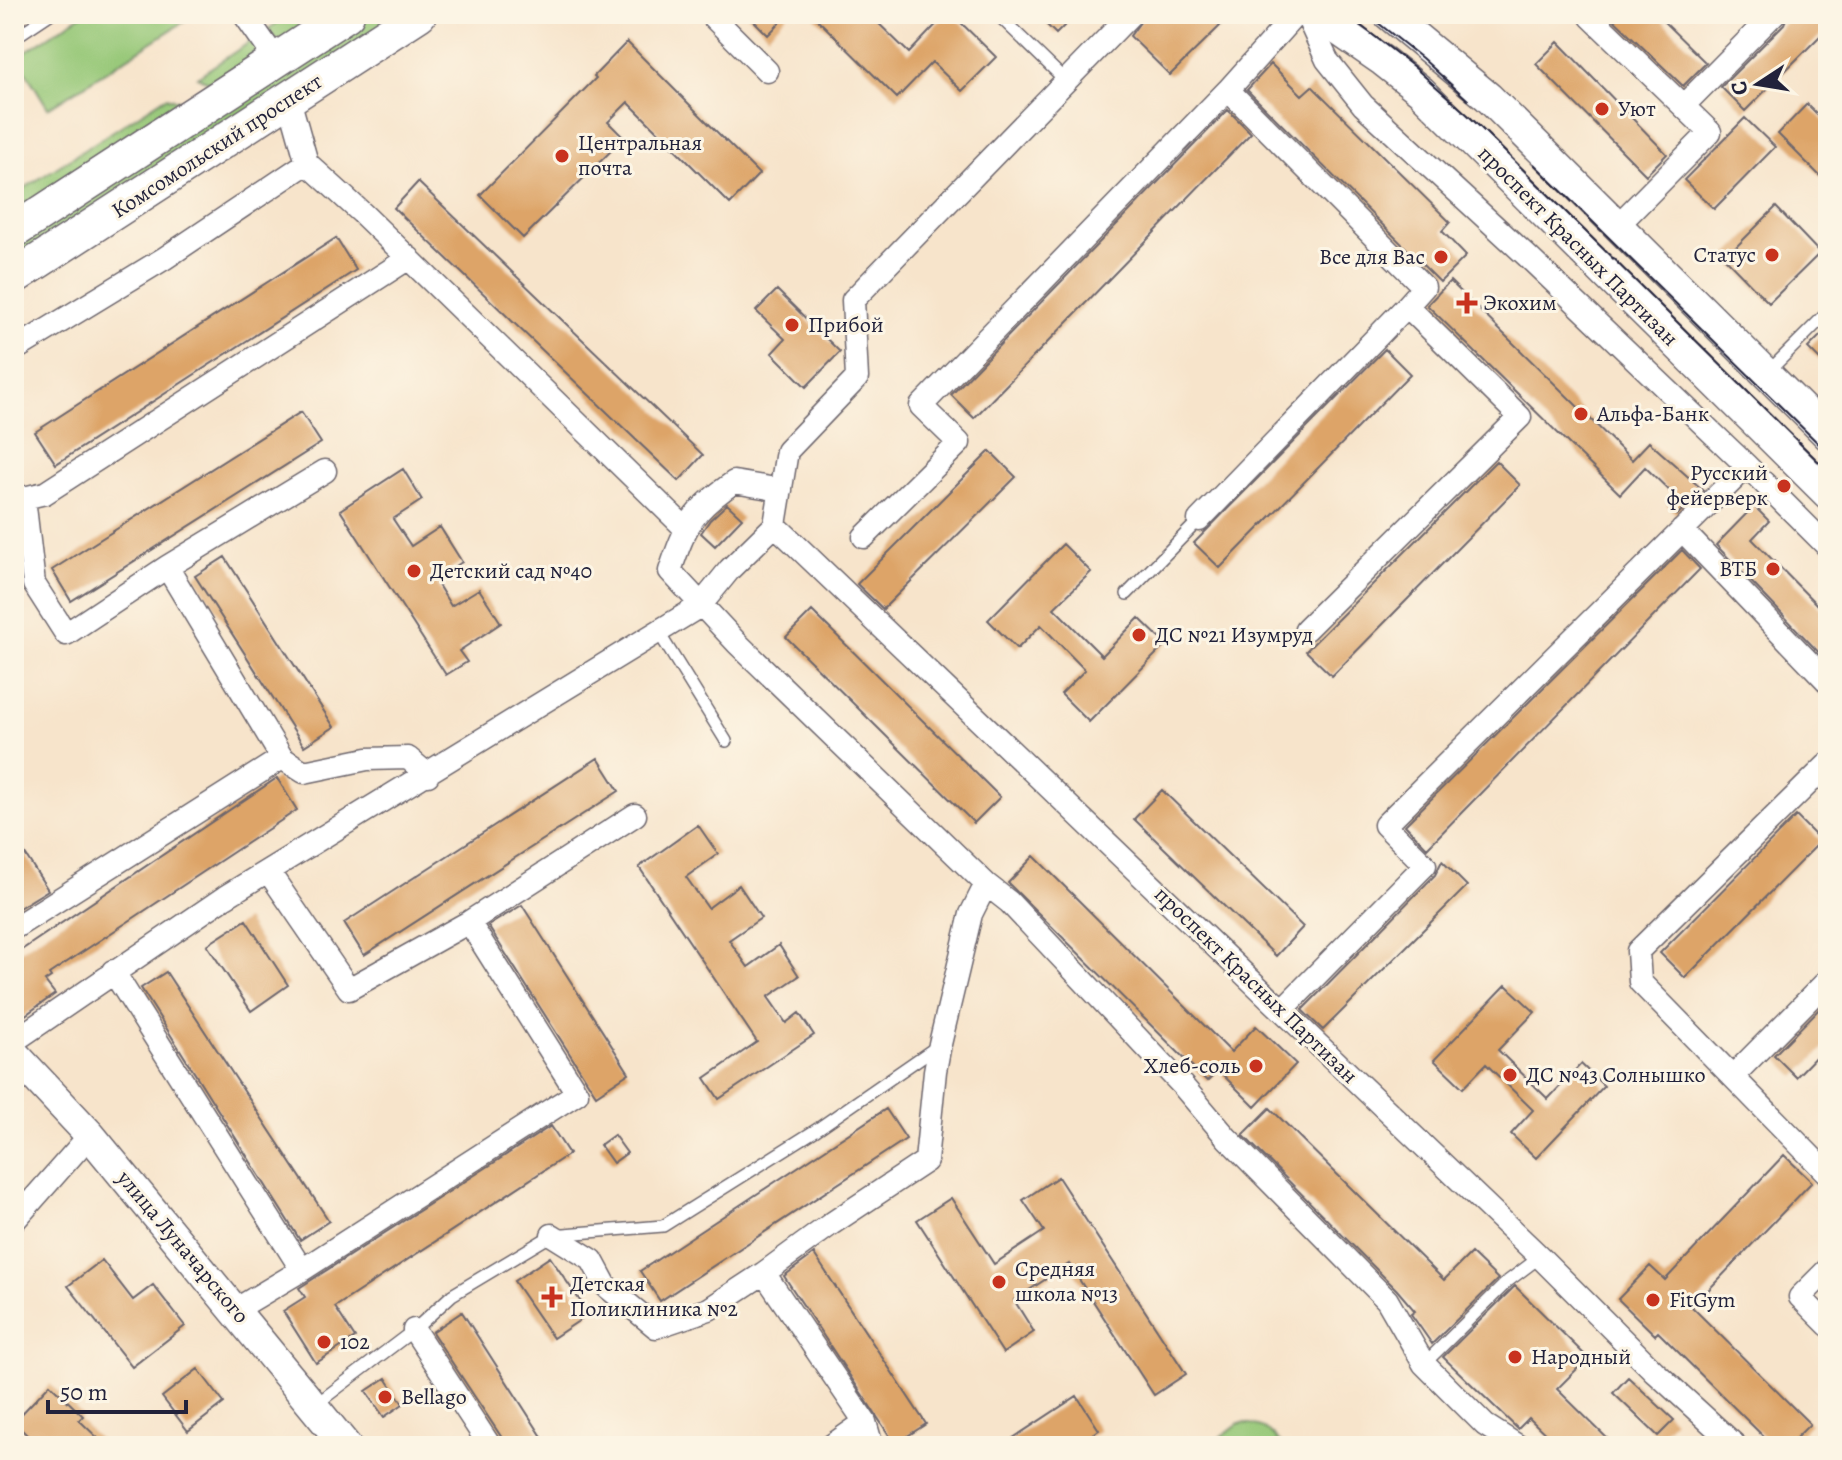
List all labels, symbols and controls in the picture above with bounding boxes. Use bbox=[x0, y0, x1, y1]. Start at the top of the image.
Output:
north arrow bbox=[1718, 44, 1798, 124]
street label: Комсомольский проспект bbox=[106, 66, 328, 225]
text: С bbox=[1723, 78, 1755, 98]
place label: Уют bbox=[1618, 94, 1656, 124]
marker: Уют bbox=[1593, 100, 1611, 118]
place label: Центральная почта bbox=[578, 128, 702, 183]
street label: проспект Красных Партизан bbox=[1471, 139, 1685, 353]
marker: Центральная почта bbox=[553, 147, 571, 165]
place label: Статус bbox=[1693, 240, 1756, 270]
place label: Все для Вас bbox=[1319, 242, 1425, 272]
marker: Статус bbox=[1763, 246, 1781, 264]
marker: Все для Вас bbox=[1432, 248, 1450, 266]
place label: Экохим bbox=[1483, 288, 1557, 318]
marker: Экохим bbox=[1458, 294, 1476, 312]
place label: Прибой bbox=[808, 310, 884, 340]
marker: Прибой bbox=[783, 316, 801, 334]
place label: Альфа-Банк bbox=[1596, 399, 1709, 429]
marker: Альфа-Банк bbox=[1572, 405, 1590, 423]
place label: Русский фейерверк bbox=[1667, 458, 1768, 513]
marker: Русский фейерверк bbox=[1775, 477, 1793, 495]
place label: ВТБ bbox=[1719, 554, 1757, 584]
place label: Детский сад №40 bbox=[430, 556, 592, 586]
marker: ВТБ bbox=[1764, 560, 1782, 578]
marker: Детский сад №40 bbox=[405, 562, 423, 580]
place label: ДС №21 Изумруд bbox=[1155, 620, 1313, 650]
marker: ДС №21 Изумруд bbox=[1130, 626, 1148, 644]
street label: проспект Красных Партизан bbox=[1148, 880, 1364, 1090]
place label: Хлеб-соль bbox=[1144, 1051, 1240, 1081]
marker: Хлеб-соль bbox=[1247, 1057, 1265, 1075]
place label: ДС №43 Солнышко bbox=[1526, 1060, 1706, 1090]
marker: ДС №43 Солнышко bbox=[1501, 1066, 1519, 1084]
street label: улица Луначарского bbox=[109, 1163, 256, 1330]
place label: Средняя школа №13 bbox=[1015, 1254, 1118, 1309]
place label: Детская Поликлиника №2 bbox=[570, 1269, 738, 1324]
marker: Средняя школа №13 bbox=[990, 1273, 1008, 1291]
place label: FitGym bbox=[1669, 1285, 1736, 1315]
marker: Детская Поликлиника №2 bbox=[541, 1286, 563, 1308]
marker: FitGym bbox=[1644, 1291, 1662, 1309]
place label: 102 bbox=[340, 1327, 370, 1357]
marker: 102 bbox=[315, 1333, 333, 1351]
place label: Народный bbox=[1531, 1342, 1631, 1372]
marker: Народный bbox=[1506, 1348, 1524, 1366]
scale bar bbox=[48, 1364, 186, 1414]
text: 50 m bbox=[60, 1376, 108, 1408]
place label: Bellago bbox=[401, 1382, 467, 1412]
marker: Bellago bbox=[376, 1388, 394, 1406]

